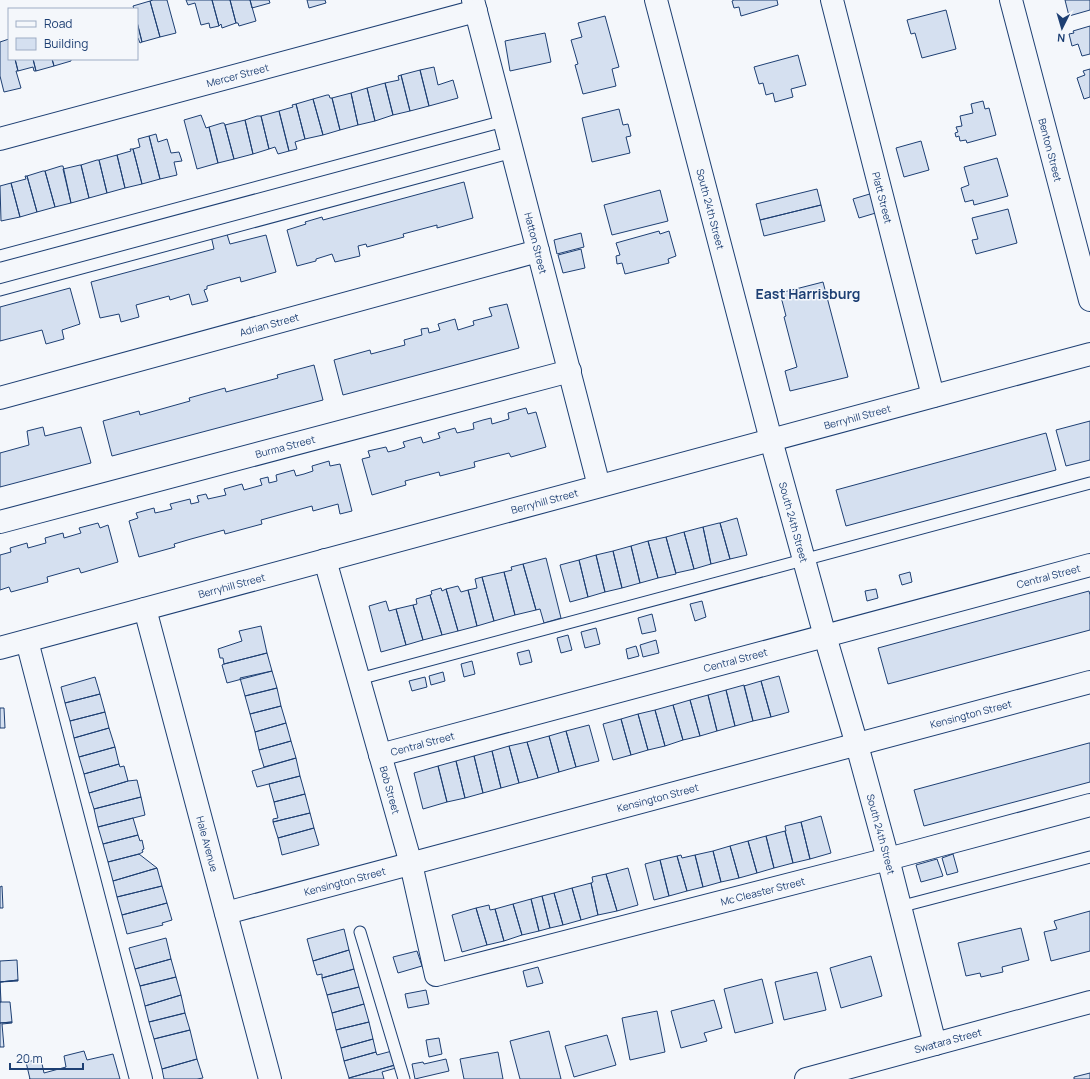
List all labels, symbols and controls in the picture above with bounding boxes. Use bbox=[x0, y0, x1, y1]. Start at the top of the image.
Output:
legend bbox=[8, 8, 138, 60]
north arrow bbox=[1042, 8, 1082, 48]
text: Road bbox=[44, 15, 72, 32]
text: N bbox=[1056, 31, 1066, 46]
text: Building bbox=[44, 35, 88, 52]
street label: Mercer Street bbox=[205, 60, 270, 90]
street label: Benton Street bbox=[1035, 117, 1066, 183]
street label: South 24th Street bbox=[693, 167, 728, 251]
street label: Platt Street bbox=[869, 170, 896, 225]
street label: Hatton Street bbox=[521, 211, 551, 275]
district label: East Harrisburg bbox=[756, 284, 860, 303]
street label: Adrian Street bbox=[238, 310, 300, 339]
street label: Berryhill Street bbox=[822, 401, 892, 432]
street label: Burma Street bbox=[254, 432, 317, 461]
street label: South 24th Street bbox=[776, 480, 811, 564]
street label: Berryhill Street bbox=[509, 485, 580, 517]
street label: Central Street bbox=[1015, 561, 1082, 591]
street label: Berryhill Street bbox=[197, 570, 267, 601]
street label: Central Street bbox=[702, 645, 769, 675]
street label: Kensington Street bbox=[929, 696, 1013, 731]
street label: Central Street bbox=[389, 728, 456, 759]
street label: Bob Street bbox=[377, 764, 404, 816]
street label: Kensington Street bbox=[616, 780, 700, 815]
street label: South 24th Street bbox=[864, 792, 899, 876]
street label: Hale Avenue bbox=[193, 815, 222, 873]
street label: Kensington Street bbox=[303, 864, 387, 899]
street label: Mc Cleaster Street bbox=[719, 874, 806, 909]
street label: Swatara Street bbox=[913, 1025, 983, 1056]
scale bar bbox=[10, 1045, 83, 1071]
text: 20 m bbox=[16, 1050, 43, 1067]

